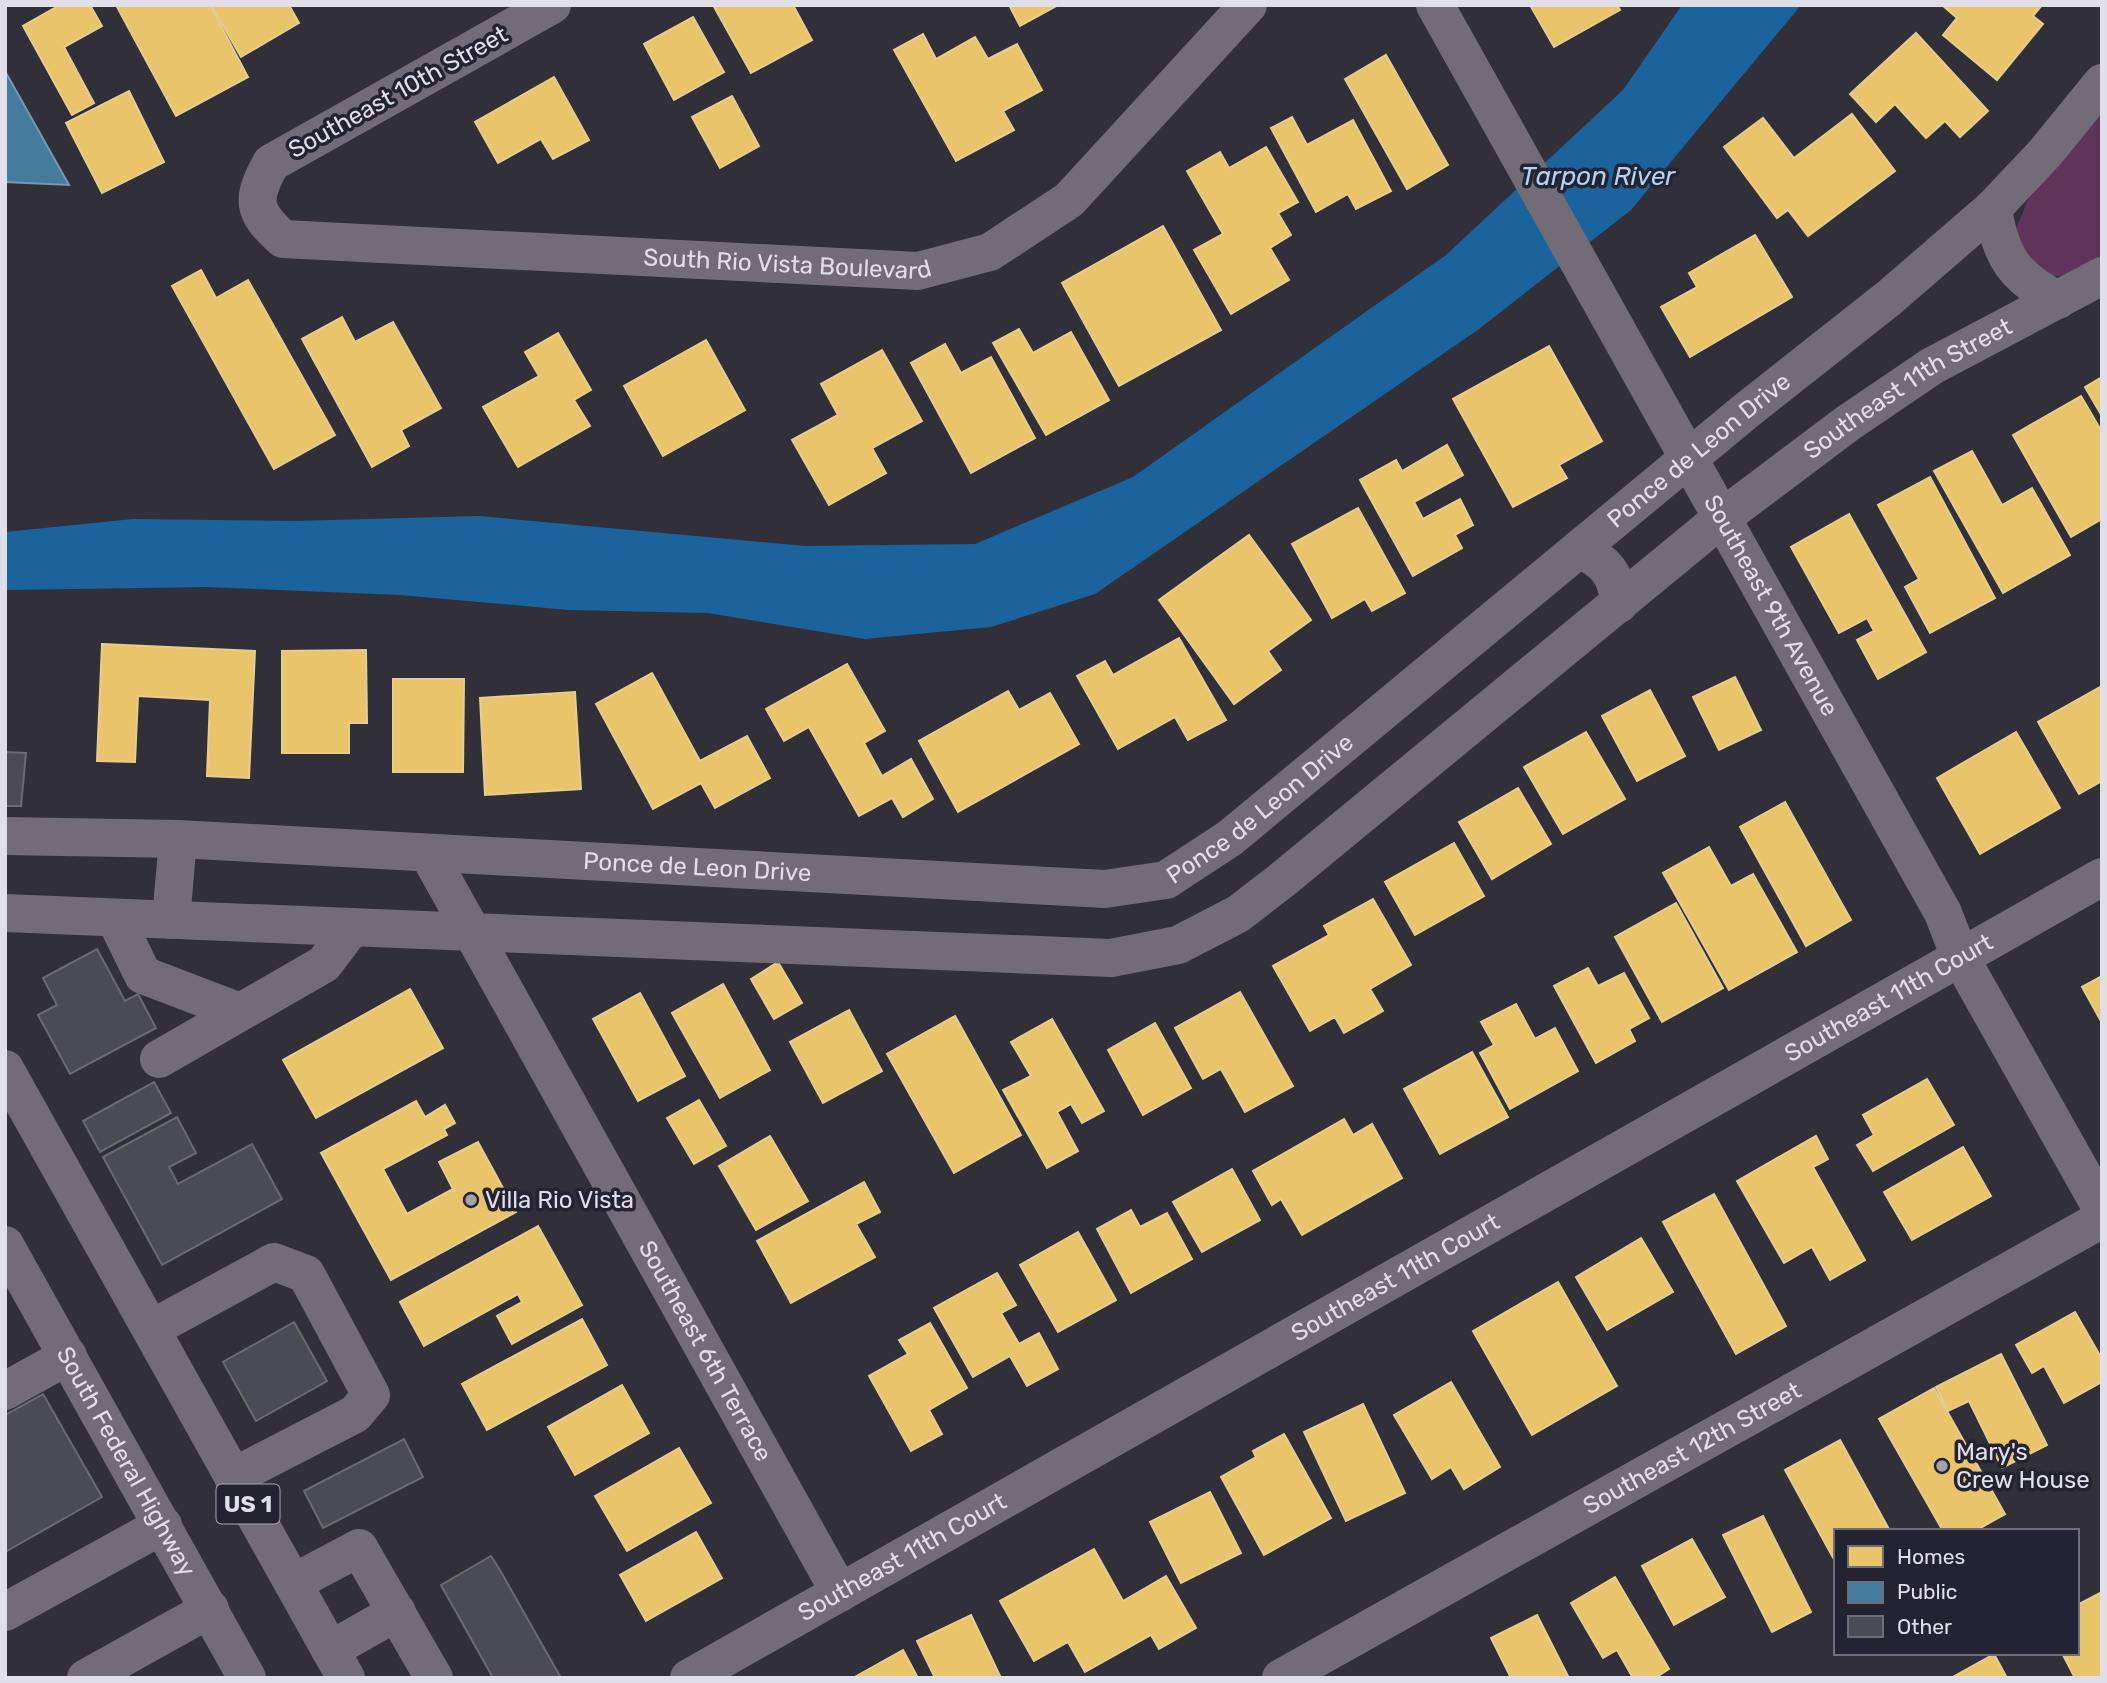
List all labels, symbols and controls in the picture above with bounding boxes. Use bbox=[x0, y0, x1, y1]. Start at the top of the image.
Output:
street label: Southeast 10th Street bbox=[284, 20, 512, 164]
water label: Tarpon River bbox=[1521, 161, 1676, 192]
street label: South Rio Vista Boulevard bbox=[643, 243, 934, 285]
street label: Southeast 11th Street bbox=[1798, 312, 2017, 465]
street label: Ponce de Leon Drive bbox=[1602, 367, 1796, 534]
street label: Southeast 9th Avenue bbox=[1698, 490, 1844, 721]
street label: Ponce de Leon Drive bbox=[1161, 728, 1359, 890]
street label: Ponce de Leon Drive bbox=[582, 847, 812, 887]
street label: Southeast 11th Court bbox=[1780, 928, 1998, 1068]
place label: Villa Rio Vista bbox=[485, 1186, 634, 1214]
marker: Villa Rio Vista bbox=[463, 1192, 479, 1208]
street label: Southeast 11th Court bbox=[1286, 1208, 1504, 1348]
street label: Southeast 6th Terrace bbox=[633, 1236, 778, 1466]
street label: South Federal Highway bbox=[51, 1342, 201, 1581]
street label: Southeast 12th Street bbox=[1578, 1376, 1806, 1520]
place label: Mary's Crew House bbox=[1956, 1438, 2090, 1494]
marker: Mary's Crew House bbox=[1934, 1458, 1950, 1474]
road number: US 1 bbox=[216, 1484, 280, 1524]
street label: Southeast 11th Court bbox=[793, 1487, 1011, 1627]
legend bbox=[1834, 1529, 2079, 1655]
text: Homes bbox=[1897, 1544, 1965, 1569]
text: Public bbox=[1897, 1579, 1957, 1604]
text: Other bbox=[1897, 1614, 1952, 1639]

